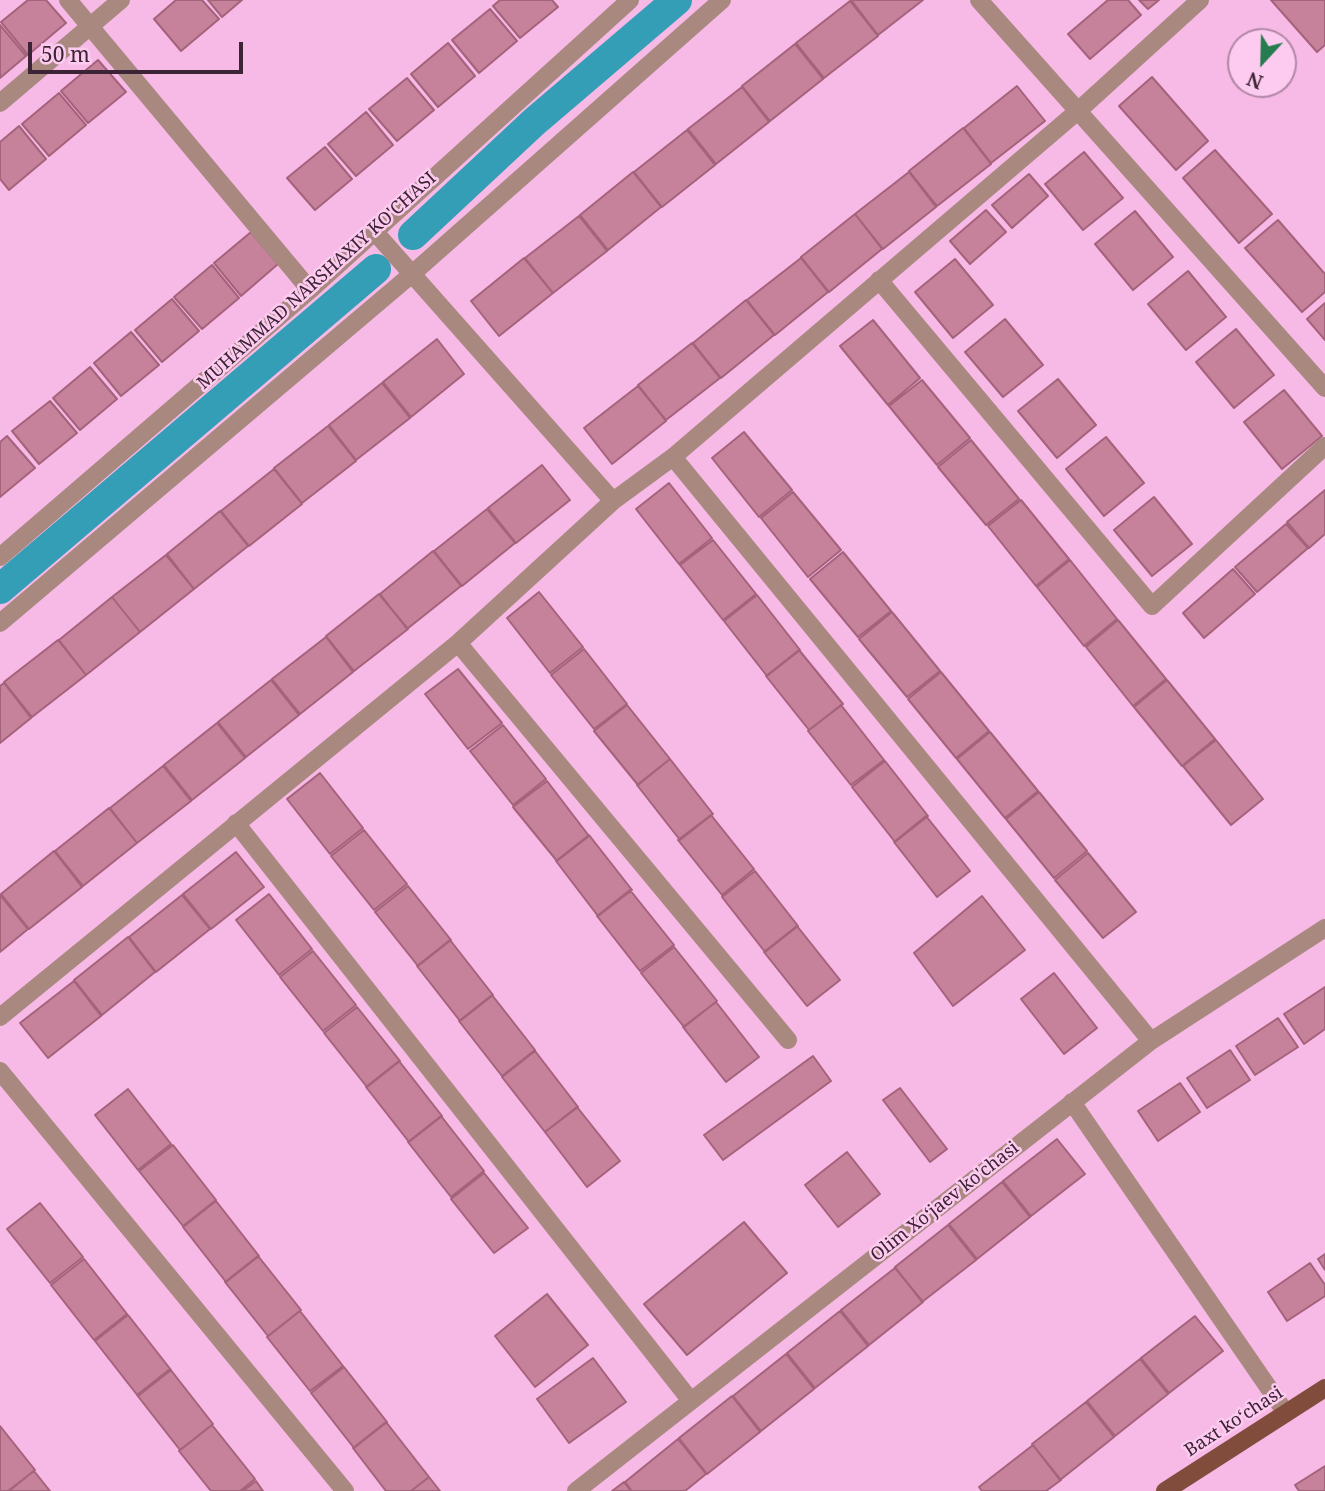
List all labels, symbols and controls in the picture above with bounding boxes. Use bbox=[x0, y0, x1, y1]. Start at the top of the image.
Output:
scale bar bbox=[32, 28, 247, 72]
north arrow bbox=[1227, 28, 1297, 98]
text: 50 m bbox=[41, 40, 90, 68]
text: N bbox=[1243, 66, 1267, 95]
street label: MUHAMMAD NARSHAXIY KO'CHASI bbox=[193, 168, 441, 394]
street label: Olim Xoʻjaev ko'chasi bbox=[867, 1138, 1023, 1266]
street label: Baxt koʻchasi bbox=[1181, 1382, 1287, 1462]

